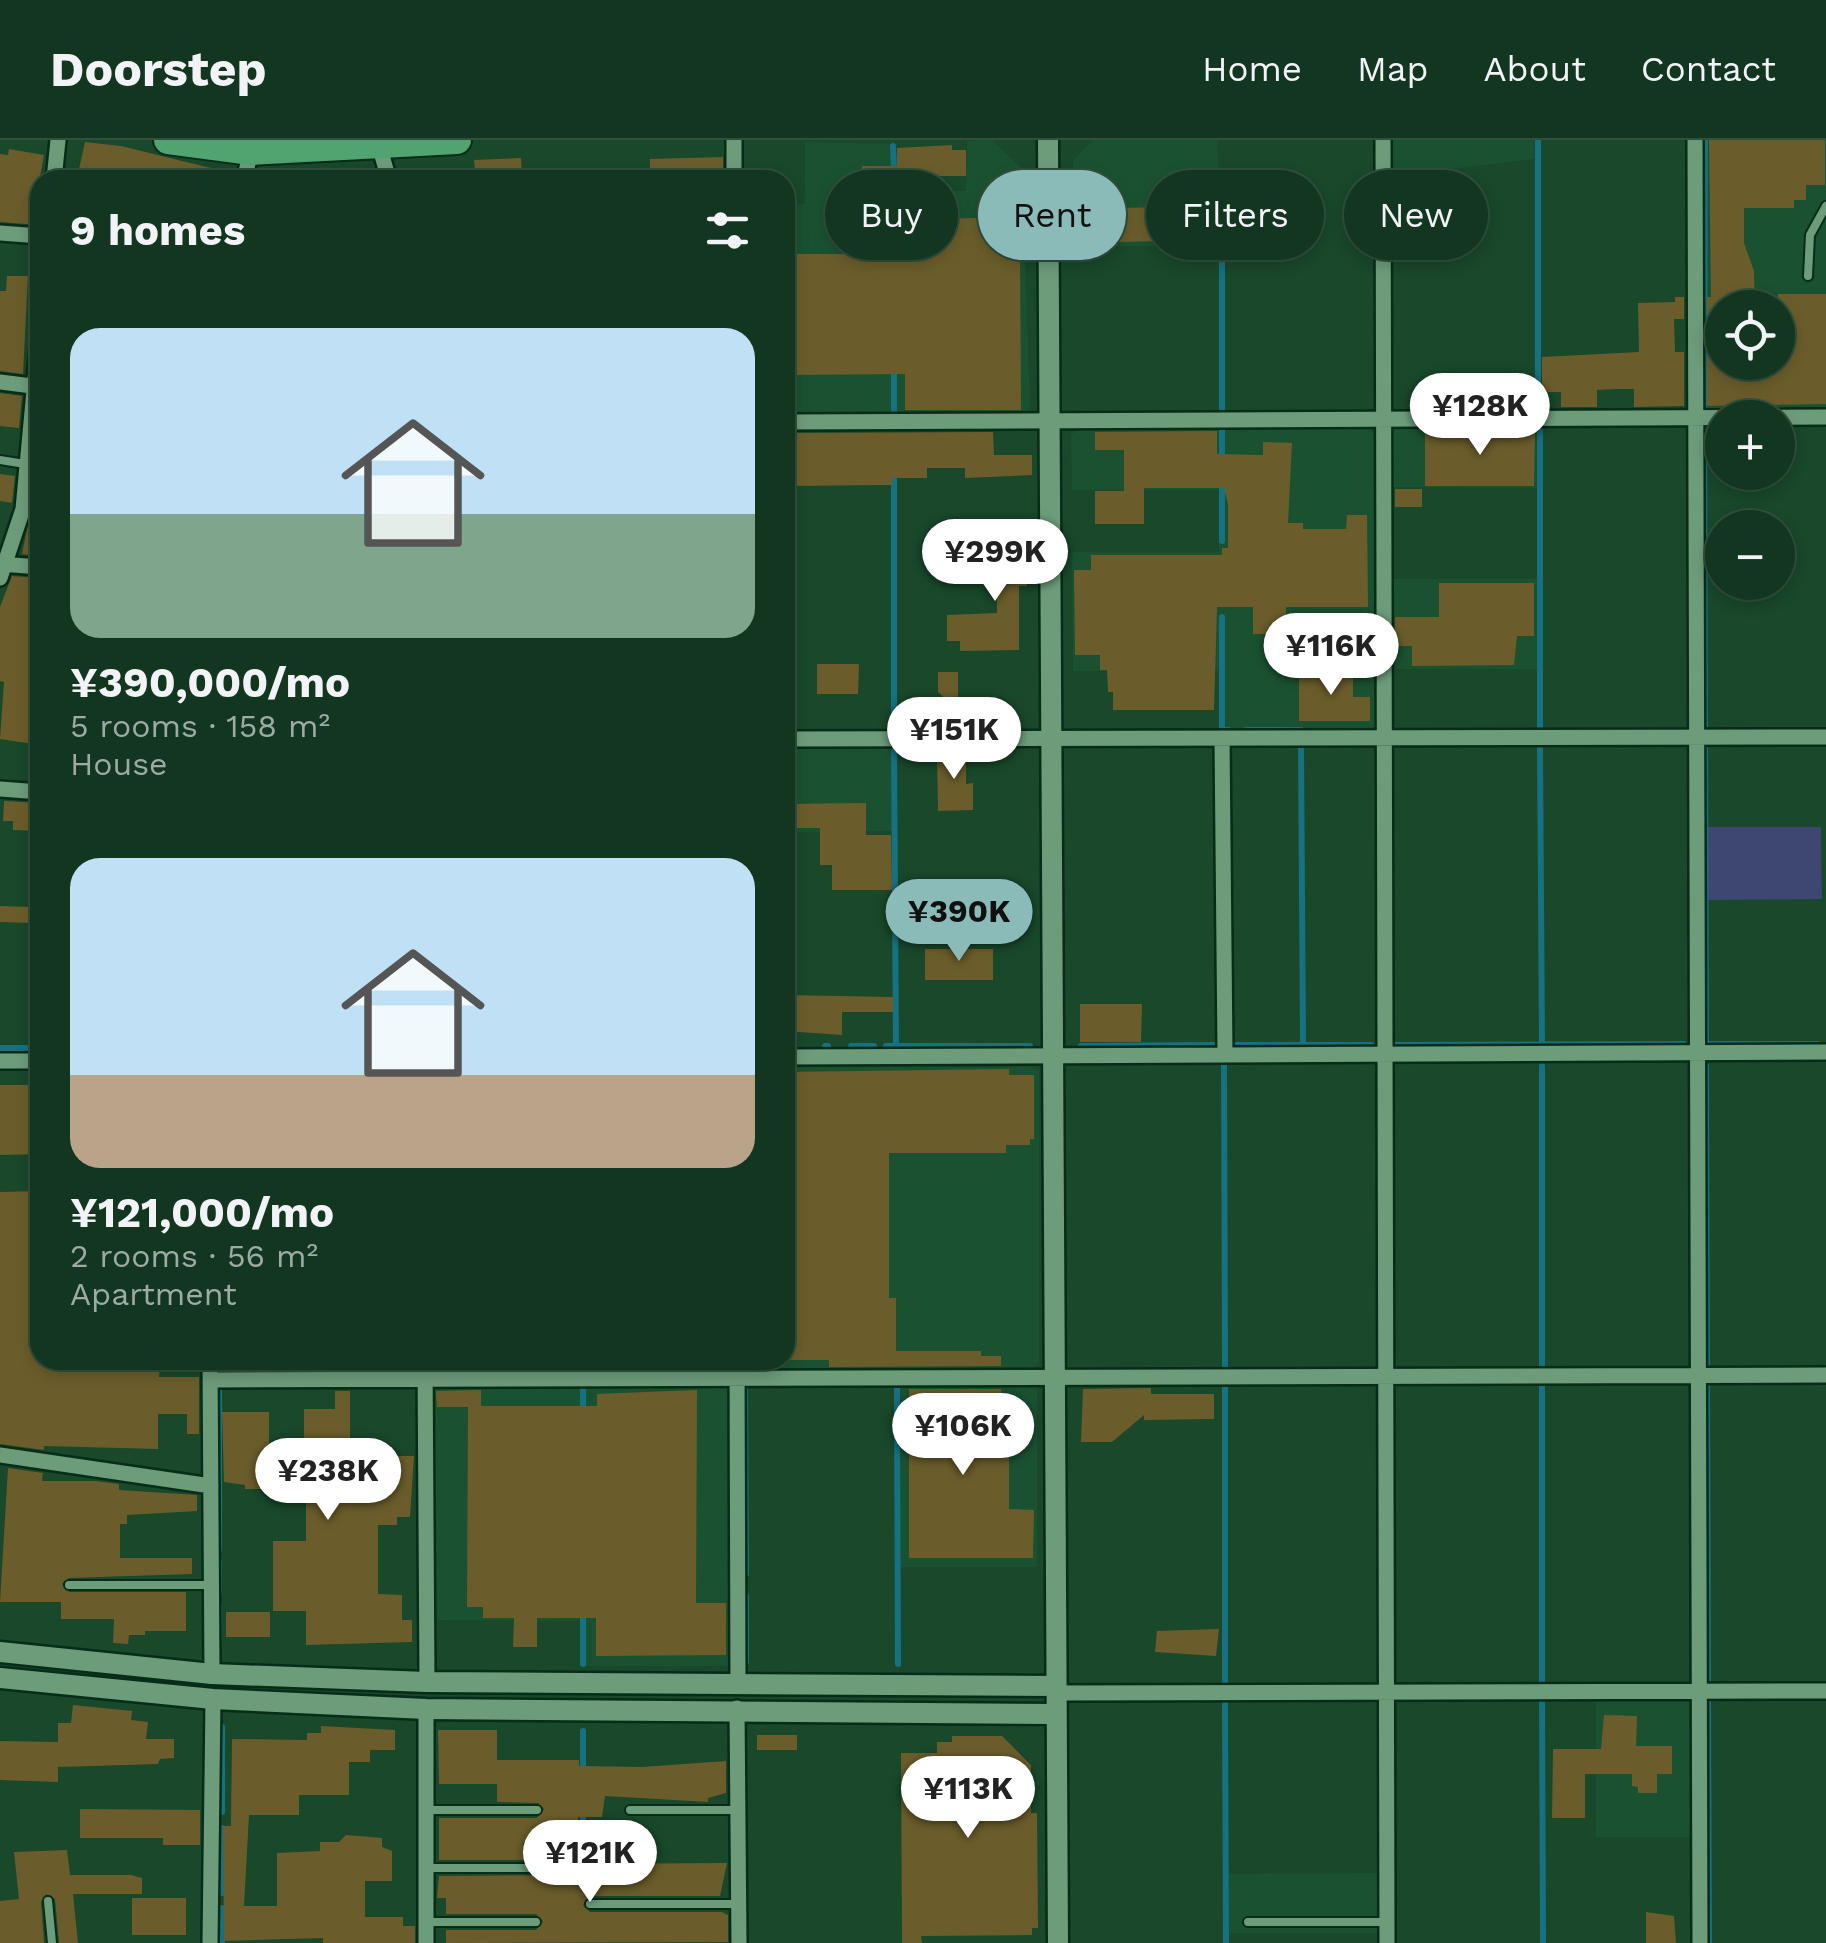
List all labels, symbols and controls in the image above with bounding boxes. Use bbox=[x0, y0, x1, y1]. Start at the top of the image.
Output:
text: Doorstep bbox=[50, 41, 267, 98]
text: Home bbox=[1202, 48, 1302, 90]
text: Map bbox=[1357, 48, 1429, 90]
text: About bbox=[1484, 48, 1586, 90]
text: Contact bbox=[1641, 48, 1776, 90]
chip: Buy bbox=[825, 170, 958, 260]
chip: Rent bbox=[978, 170, 1126, 260]
chip: Filters bbox=[1146, 170, 1324, 260]
chip: New bbox=[1344, 170, 1488, 260]
icon: filters bbox=[700, 203, 755, 258]
text: 9 homes bbox=[70, 206, 245, 255]
map controls bbox=[1705, 290, 1795, 600]
button: locate bbox=[1705, 290, 1795, 380]
pin: ¥128K bbox=[1410, 373, 1550, 458]
text: ¥128K bbox=[1432, 386, 1528, 424]
icon: home bbox=[323, 393, 503, 573]
button: + bbox=[1705, 400, 1795, 490]
button: − bbox=[1705, 510, 1795, 600]
pin: ¥299K bbox=[925, 519, 1065, 604]
text: ¥299K bbox=[944, 532, 1046, 570]
pin: ¥116K bbox=[1261, 613, 1401, 698]
text: ¥116K bbox=[1286, 626, 1376, 664]
text: ¥390,000/mo bbox=[70, 658, 350, 707]
pin: ¥151K bbox=[884, 697, 1024, 782]
text: 5 rooms · 158 m² bbox=[70, 707, 330, 745]
text: ¥151K bbox=[909, 710, 999, 748]
text: House bbox=[70, 745, 168, 783]
pin: ¥390K bbox=[889, 879, 1029, 964]
text: ¥390K bbox=[908, 892, 1010, 930]
icon: home bbox=[323, 923, 503, 1103]
text: ¥121,000/mo bbox=[70, 1188, 334, 1237]
text: 2 rooms · 56 m² bbox=[70, 1237, 318, 1275]
text: Apartment bbox=[70, 1275, 237, 1313]
pin: ¥106K bbox=[893, 1393, 1033, 1478]
text: ¥106K bbox=[914, 1406, 1012, 1444]
pin: ¥238K bbox=[258, 1438, 398, 1523]
text: ¥238K bbox=[277, 1451, 379, 1489]
pin: ¥113K bbox=[898, 1756, 1038, 1841]
text: ¥113K bbox=[923, 1769, 1013, 1807]
pin: ¥121K bbox=[520, 1820, 660, 1905]
text: ¥121K bbox=[545, 1833, 635, 1871]

